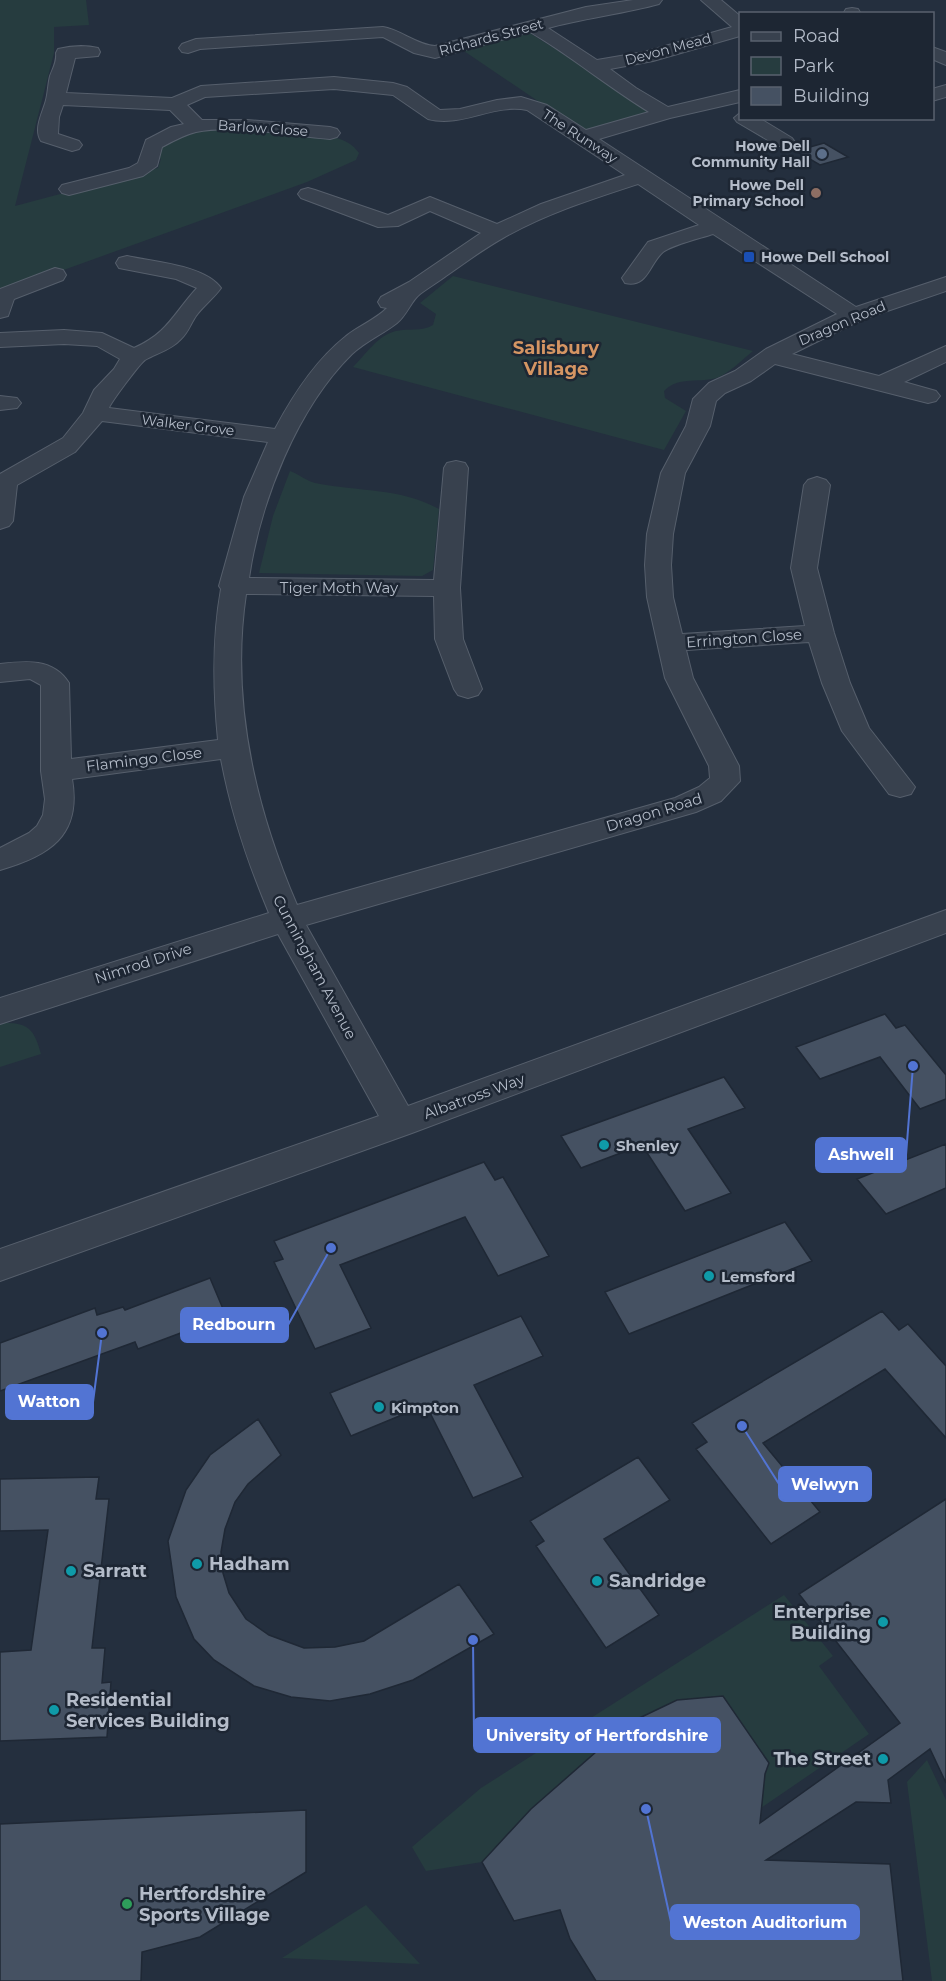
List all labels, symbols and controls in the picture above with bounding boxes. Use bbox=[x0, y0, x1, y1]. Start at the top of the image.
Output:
legend bbox=[739, 12, 934, 120]
street label: Richards Street bbox=[437, 14, 545, 60]
text: Road bbox=[793, 25, 840, 47]
street label: Devon Mead bbox=[623, 29, 713, 69]
text: Park bbox=[793, 55, 834, 77]
text: Building bbox=[793, 85, 870, 107]
street label: The Runway bbox=[539, 105, 621, 167]
street label: Barlow Close bbox=[217, 116, 309, 140]
place label: Howe Dell Community Hall bbox=[692, 137, 810, 171]
marker: Howe Dell Community Hall bbox=[815, 147, 829, 161]
place label: Howe Dell Primary School bbox=[693, 176, 804, 210]
marker: Howe Dell Primary School bbox=[809, 186, 823, 200]
place label: Howe Dell School bbox=[761, 248, 889, 266]
marker: Howe Dell School bbox=[742, 250, 756, 264]
street label: Dragon Road bbox=[796, 297, 888, 349]
district label: Salisbury Village bbox=[513, 337, 599, 380]
street label: Walker Grove bbox=[141, 410, 235, 440]
street label: Tiger Moth Way bbox=[280, 578, 399, 597]
street label: Errington Close bbox=[685, 624, 803, 652]
street label: Flamingo Close bbox=[85, 742, 203, 776]
street label: Dragon Road bbox=[604, 788, 704, 836]
street label: Cunningham Avenue bbox=[269, 892, 361, 1042]
street label: Nimrod Drive bbox=[92, 938, 194, 988]
street label: Albatross Way bbox=[421, 1069, 528, 1123]
place label: Shenley bbox=[616, 1136, 680, 1155]
marker: Shenley bbox=[597, 1138, 611, 1152]
callout: Ashwell bbox=[816, 1138, 906, 1172]
text: Ashwell bbox=[827, 1145, 894, 1164]
place label: Lemsford bbox=[721, 1267, 795, 1286]
marker: Lemsford bbox=[702, 1269, 716, 1283]
callout: Redbourn bbox=[181, 1308, 288, 1342]
text: Redbourn bbox=[192, 1315, 276, 1334]
callout: Watton bbox=[6, 1385, 93, 1419]
text: Watton bbox=[18, 1392, 80, 1411]
place label: Kimpton bbox=[391, 1398, 459, 1417]
marker: Kimpton bbox=[372, 1400, 386, 1414]
callout: Welwyn bbox=[779, 1467, 871, 1501]
text: Welwyn bbox=[791, 1475, 859, 1494]
place label: Hadham bbox=[209, 1553, 290, 1575]
marker: Hadham bbox=[190, 1557, 204, 1571]
place label: Sarratt bbox=[83, 1560, 147, 1582]
marker: Sarratt bbox=[64, 1564, 78, 1578]
place label: Sandridge bbox=[609, 1570, 706, 1592]
marker: Sandridge bbox=[590, 1574, 604, 1588]
place label: Enterprise Building bbox=[773, 1601, 871, 1644]
marker: Enterprise Building bbox=[876, 1615, 890, 1629]
place label: Residential Services Building bbox=[66, 1689, 230, 1732]
marker: Residential Services Building bbox=[47, 1703, 61, 1717]
callout: University of Hertfordshire bbox=[474, 1718, 720, 1752]
text: University of Hertfordshire bbox=[486, 1726, 708, 1745]
place label: The Street bbox=[773, 1748, 871, 1770]
marker: The Street bbox=[876, 1752, 890, 1766]
place label: Hertfordshire Sports Village bbox=[139, 1883, 270, 1926]
marker: Hertfordshire Sports Village bbox=[120, 1897, 134, 1911]
callout: Weston Auditorium bbox=[671, 1905, 859, 1939]
text: Weston Auditorium bbox=[683, 1913, 847, 1932]

